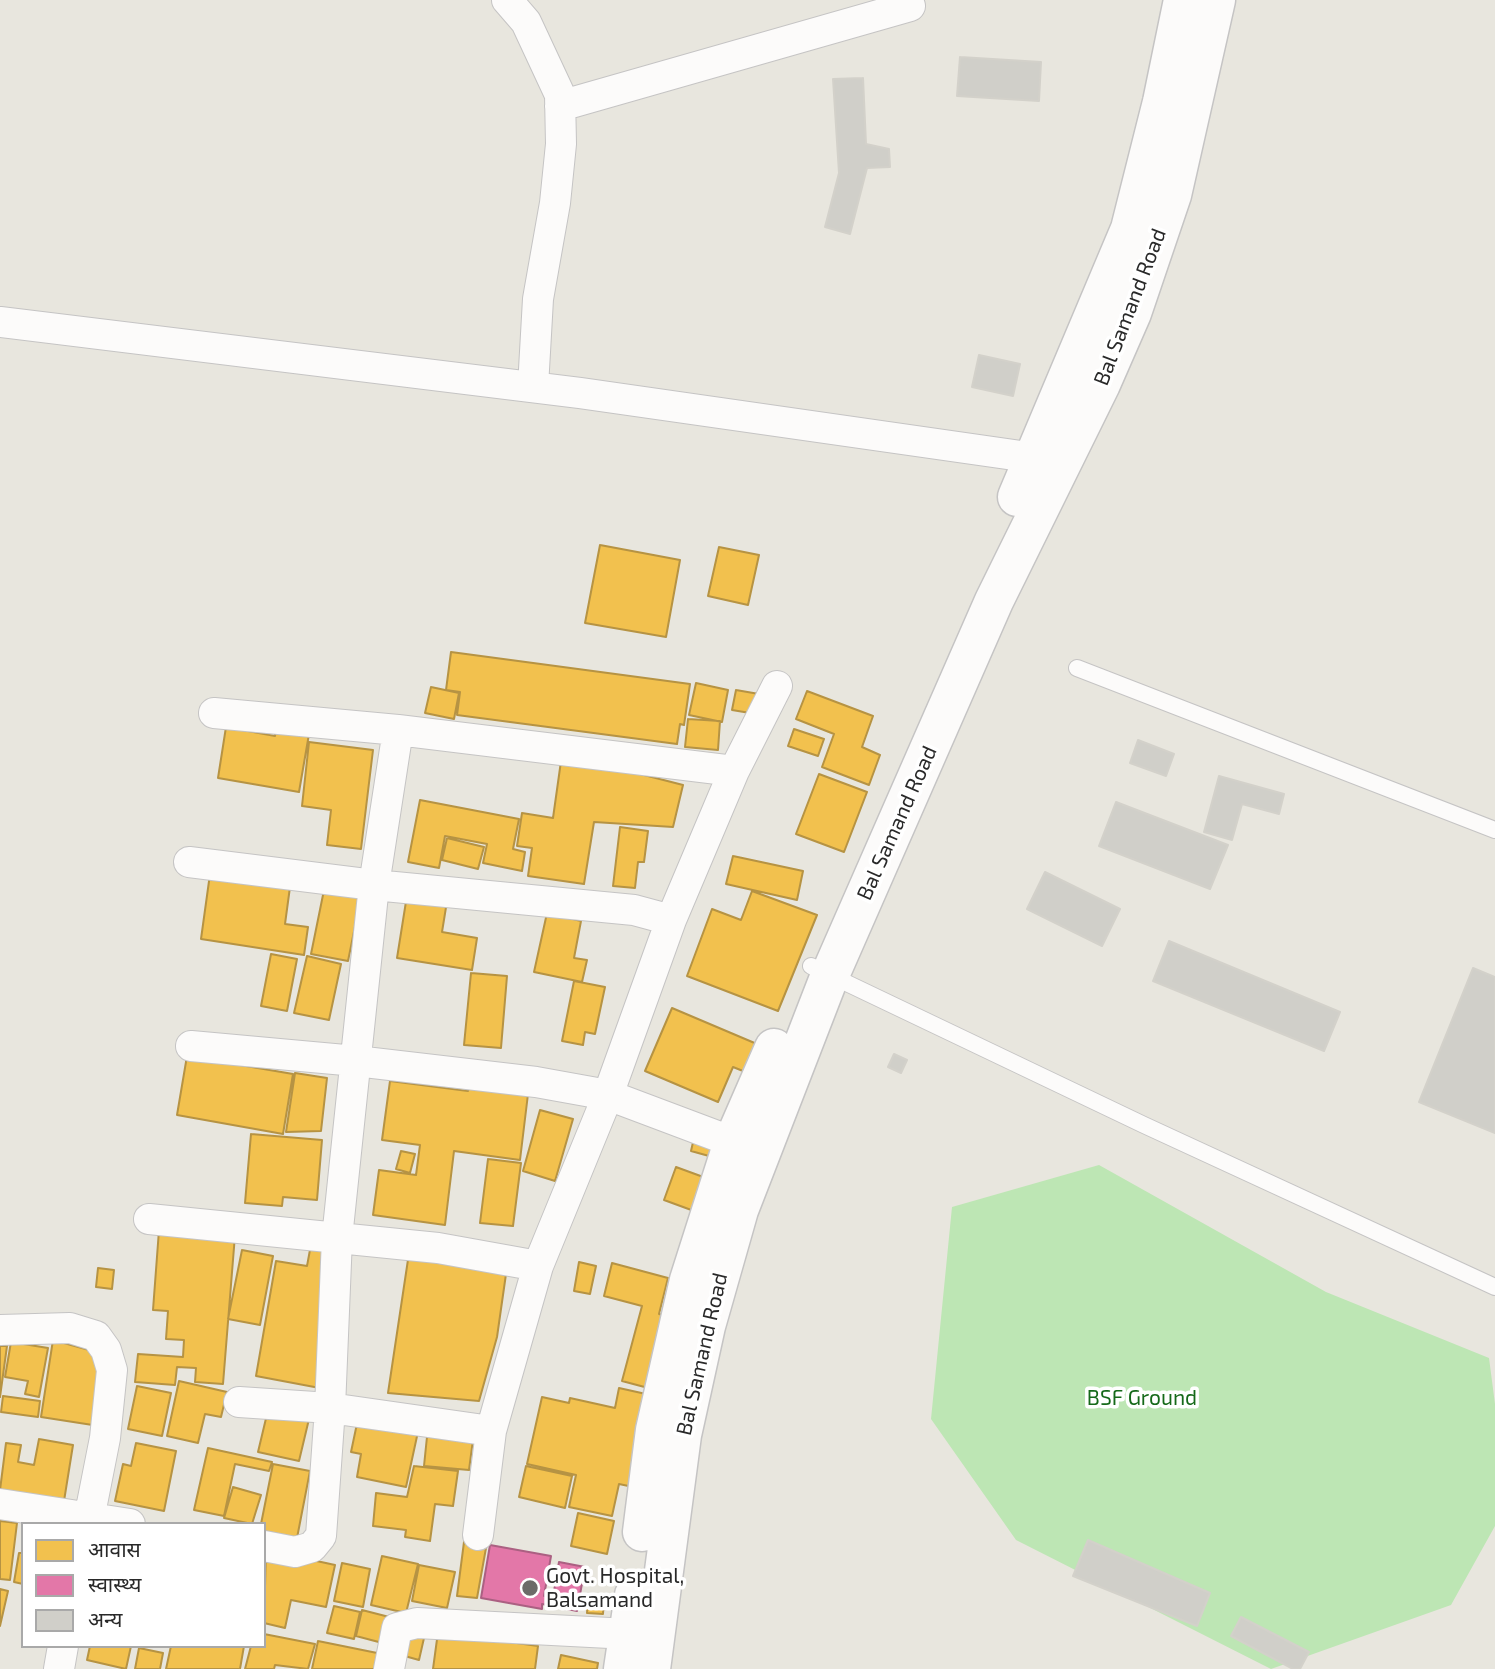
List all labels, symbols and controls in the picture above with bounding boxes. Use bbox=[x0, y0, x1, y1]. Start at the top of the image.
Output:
street label: Bal Samand Road bbox=[1088, 225, 1172, 389]
street label: Bal Samand Road bbox=[852, 742, 942, 904]
street label: Bal Samand Road bbox=[671, 1270, 733, 1438]
park label: BSF Ground bbox=[1087, 1385, 1197, 1411]
legend bbox=[21, 1522, 266, 1648]
text: आवास bbox=[88, 1536, 141, 1561]
place label: Govt. Hospital, Balsamand bbox=[546, 1563, 684, 1613]
text: स्वास्थ्य bbox=[88, 1571, 141, 1596]
marker: Govt. Hospital, Balsamand bbox=[520, 1578, 540, 1598]
text: अन्य bbox=[88, 1606, 122, 1631]

